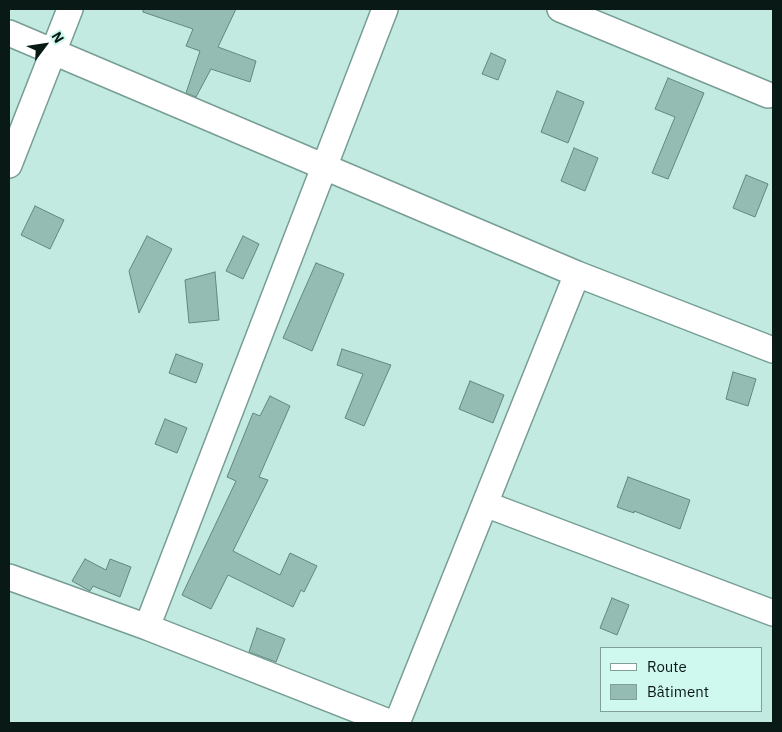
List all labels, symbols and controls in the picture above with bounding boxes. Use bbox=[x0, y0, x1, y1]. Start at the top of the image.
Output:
north arrow bbox=[20, 20, 70, 70]
text: N bbox=[48, 28, 68, 46]
legend bbox=[600, 647, 762, 712]
text: Route bbox=[647, 657, 687, 676]
text: Bâtiment bbox=[647, 682, 709, 701]

